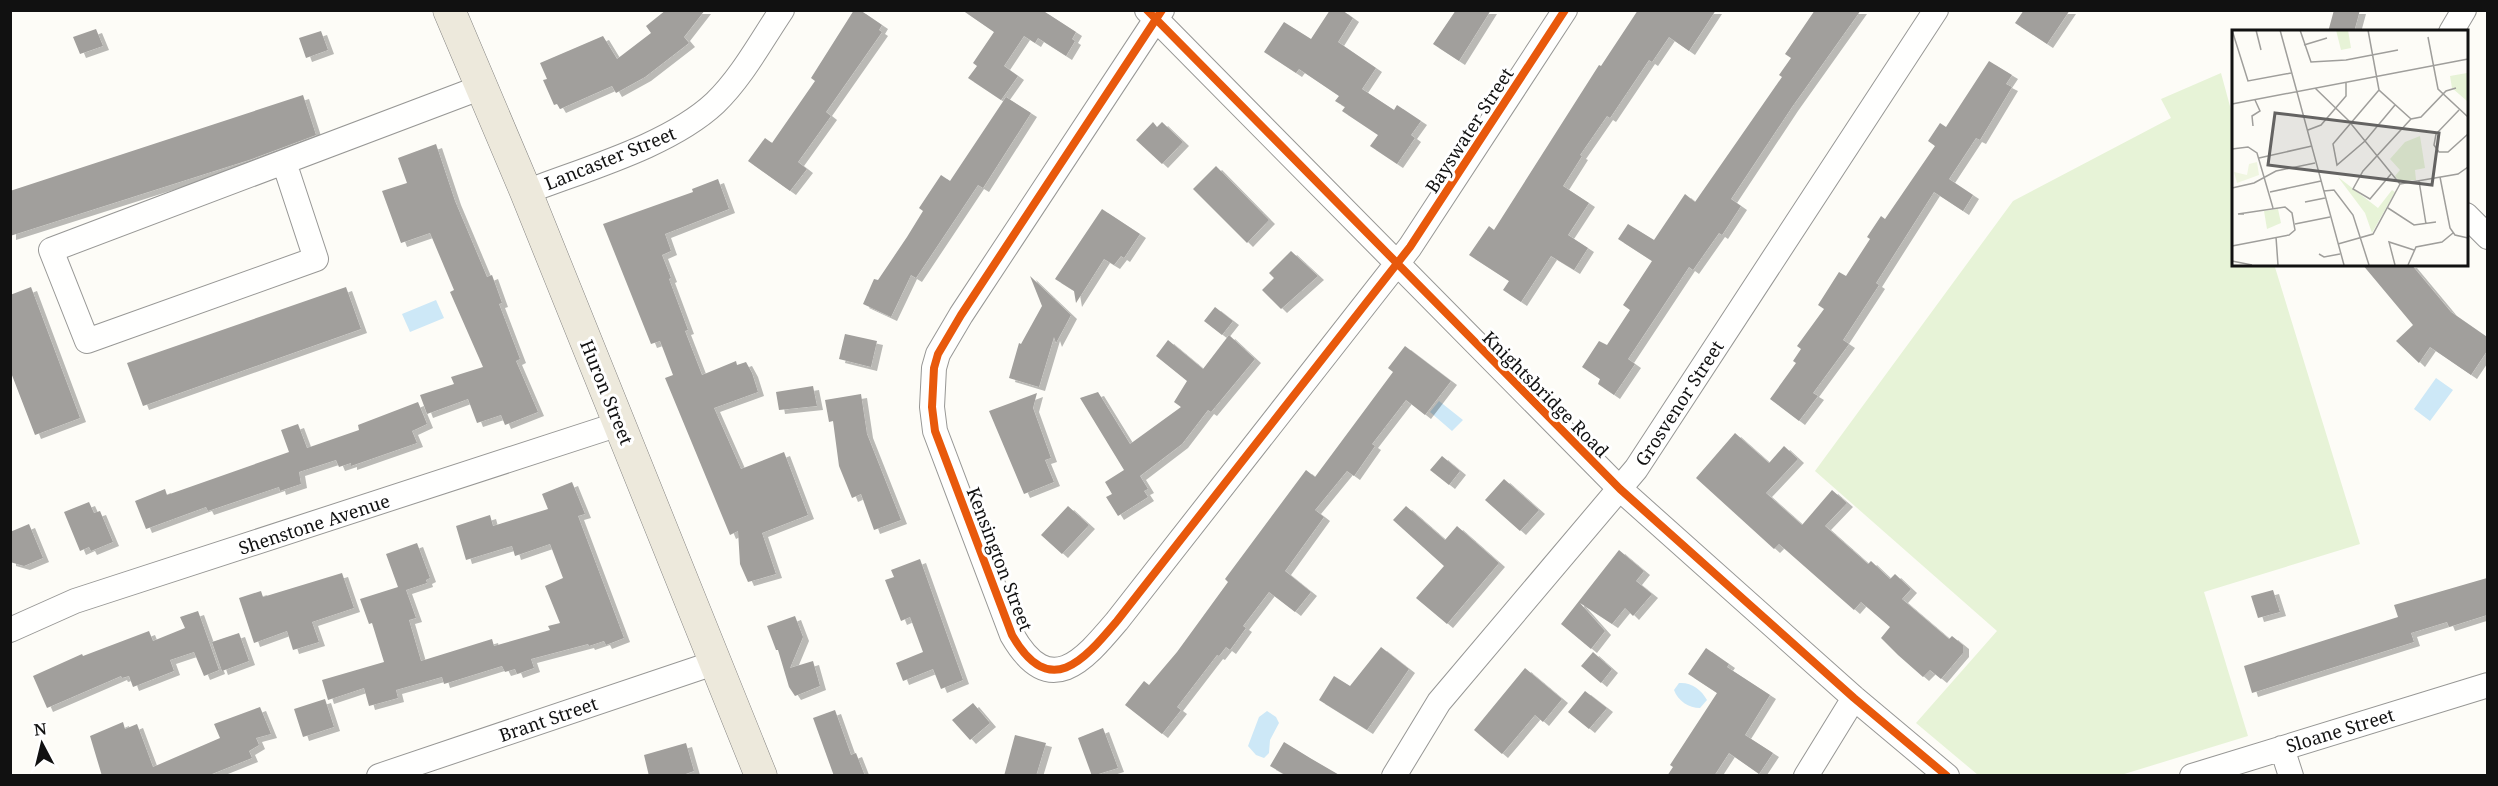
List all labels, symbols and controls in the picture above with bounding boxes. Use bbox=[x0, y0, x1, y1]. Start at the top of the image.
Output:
inset map bbox=[2232, 30, 2468, 266]
street label: Bayswater Street bbox=[1420, 63, 1518, 197]
street label: Lancaster Street bbox=[541, 121, 679, 195]
street label: Knightsbridge Road bbox=[1478, 326, 1614, 462]
street label: Huron Street bbox=[575, 336, 639, 448]
street label: Grosvenor Street bbox=[1629, 336, 1729, 470]
street label: Kensington Street bbox=[962, 484, 1038, 634]
street label: Shenstone Avenue bbox=[235, 488, 393, 560]
street label: Brant Street bbox=[495, 691, 601, 747]
street label: Sloane Street bbox=[2283, 702, 2397, 758]
north arrow bbox=[12, 714, 72, 774]
text: N bbox=[33, 717, 48, 741]

